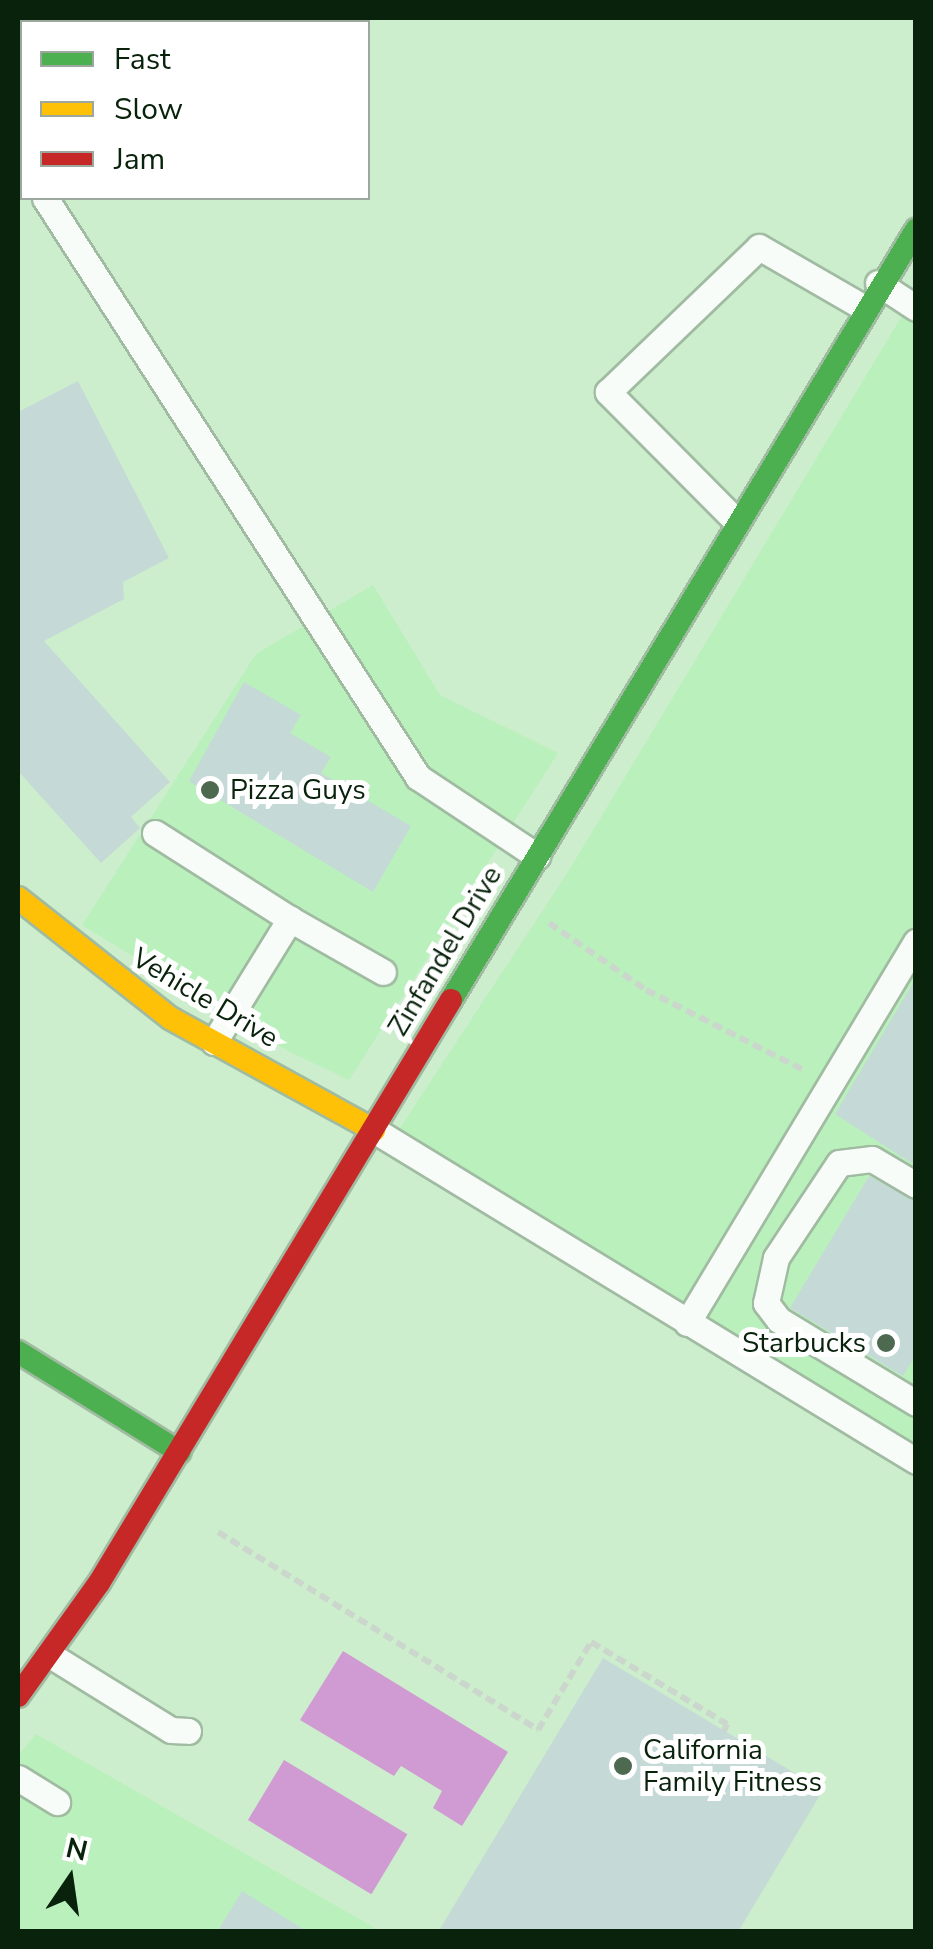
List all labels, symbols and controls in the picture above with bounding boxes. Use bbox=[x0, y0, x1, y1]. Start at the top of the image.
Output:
legend bbox=[20, 20, 370, 200]
text: Fast bbox=[114, 39, 171, 80]
text: Slow bbox=[114, 89, 183, 130]
text: Jam bbox=[114, 139, 165, 180]
place label: Pizza Guys bbox=[230, 773, 366, 807]
marker: Pizza Guys bbox=[199, 779, 221, 801]
street label: Zinfandel Drive bbox=[381, 860, 509, 1042]
street label: Vehicle Drive bbox=[126, 941, 284, 1055]
place label: Starbucks bbox=[742, 1326, 866, 1360]
marker: Starbucks bbox=[875, 1332, 897, 1354]
place label: California Family Fitness bbox=[643, 1733, 822, 1799]
marker: California Family Fitness bbox=[612, 1755, 634, 1777]
north arrow bbox=[20, 1829, 120, 1929]
text: N bbox=[62, 1829, 91, 1871]

